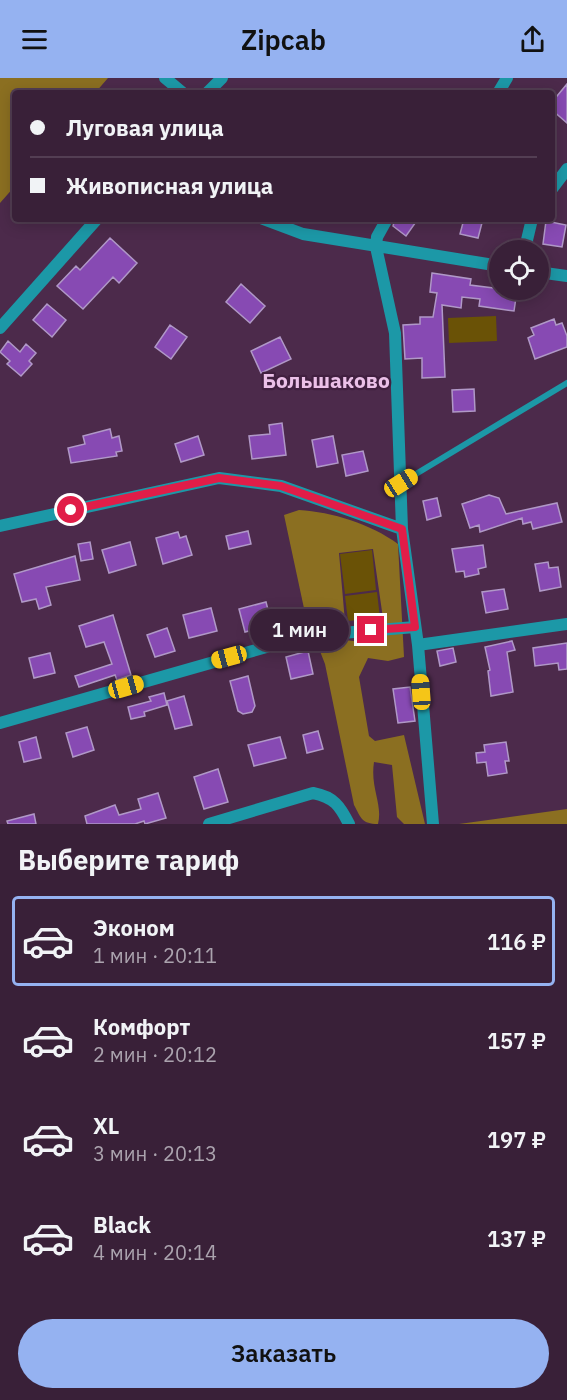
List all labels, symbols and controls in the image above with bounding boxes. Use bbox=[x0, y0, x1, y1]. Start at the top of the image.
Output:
text: Zipcab bbox=[241, 22, 326, 57]
icon: menu bbox=[18, 23, 51, 56]
icon: share bbox=[516, 23, 549, 56]
text: Луговая улица bbox=[66, 113, 224, 142]
text: Живописная улица bbox=[66, 171, 273, 200]
map controls bbox=[489, 240, 549, 300]
button: locate bbox=[489, 240, 549, 300]
district label: Большаково bbox=[262, 366, 390, 394]
car bbox=[381, 466, 421, 500]
route start bbox=[57, 496, 84, 523]
callout: 1 мин bbox=[251, 609, 350, 651]
text: 1 мин bbox=[272, 616, 327, 643]
route end bbox=[357, 616, 384, 643]
car bbox=[209, 644, 249, 670]
car bbox=[106, 673, 146, 701]
car bbox=[411, 673, 431, 711]
text: Выберите тариф bbox=[18, 842, 239, 877]
text: Эконом bbox=[93, 913, 175, 942]
icon: car bbox=[21, 914, 75, 968]
text: 116 ₽ bbox=[487, 927, 546, 956]
text: 1 мин · 20:11 bbox=[93, 942, 217, 969]
text: Комфорт bbox=[93, 1012, 190, 1041]
icon: car bbox=[21, 1013, 75, 1067]
text: 157 ₽ bbox=[487, 1026, 546, 1055]
text: 2 мин · 20:12 bbox=[93, 1041, 217, 1068]
text: XL bbox=[93, 1111, 119, 1140]
icon: car bbox=[21, 1112, 75, 1166]
text: 197 ₽ bbox=[487, 1125, 546, 1154]
text: 3 мин · 20:13 bbox=[93, 1140, 217, 1167]
text: Black bbox=[93, 1210, 151, 1239]
icon: car bbox=[21, 1211, 75, 1265]
text: 137 ₽ bbox=[487, 1224, 546, 1253]
text: 4 мин · 20:14 bbox=[93, 1239, 217, 1266]
button: Заказать bbox=[18, 1319, 549, 1388]

